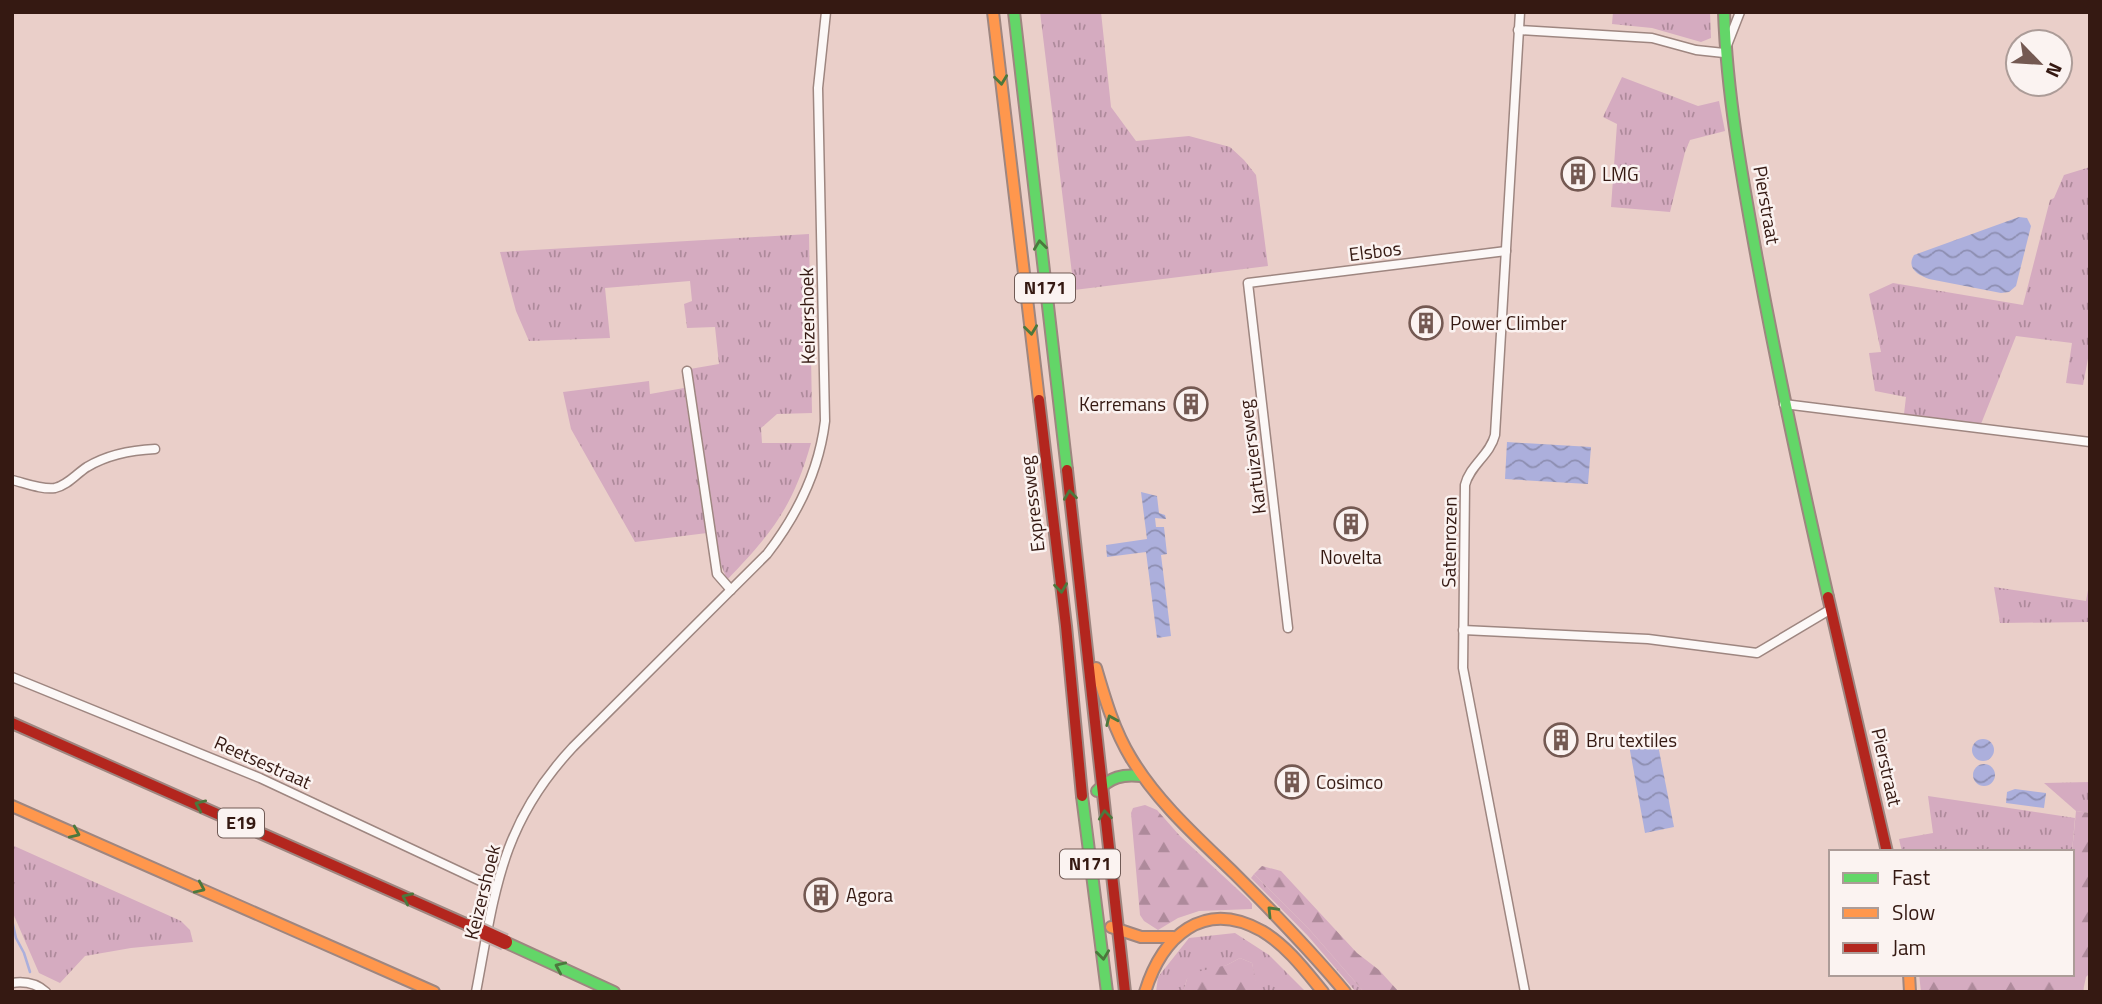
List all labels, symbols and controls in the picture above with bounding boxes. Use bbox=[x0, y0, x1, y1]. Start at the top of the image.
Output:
north arrow bbox=[2004, 28, 2074, 98]
text: N bbox=[2039, 58, 2071, 82]
one-way arrow bbox=[993, 74, 1008, 86]
building icon: LMG bbox=[1559, 155, 1597, 193]
place label: LMG bbox=[1602, 159, 1639, 188]
street label: Pierstraat bbox=[1746, 163, 1789, 247]
street label: Elsbos bbox=[1347, 233, 1403, 268]
one-way arrow bbox=[1033, 239, 1048, 251]
street label: Keizershoek bbox=[791, 267, 822, 365]
road number: N171 bbox=[1015, 274, 1075, 302]
building icon: Power Climber bbox=[1407, 304, 1445, 342]
place label: Power Climber bbox=[1450, 308, 1567, 337]
one-way arrow bbox=[1023, 324, 1038, 336]
building icon: Kerremans bbox=[1172, 385, 1210, 423]
place label: Kerremans bbox=[1079, 389, 1166, 418]
street label: Kartuizersweg bbox=[1230, 398, 1273, 516]
street label: Expressweg bbox=[1011, 454, 1052, 554]
one-way arrow bbox=[1062, 489, 1077, 501]
street label: Satenrozen bbox=[1433, 496, 1464, 588]
building icon: Novelta bbox=[1332, 505, 1370, 543]
place label: Novelta bbox=[1320, 542, 1382, 571]
one-way arrow bbox=[1054, 582, 1069, 594]
one-way arrow bbox=[1105, 715, 1119, 727]
building icon: Bru textiles bbox=[1542, 721, 1580, 759]
place label: Bru textiles bbox=[1586, 725, 1677, 754]
street label: Pierstraat bbox=[1864, 725, 1911, 809]
street label: Reetsestraat bbox=[210, 727, 317, 796]
building icon: Cosimco bbox=[1273, 763, 1311, 801]
place label: Cosimco bbox=[1316, 767, 1383, 796]
one-way arrow bbox=[194, 799, 207, 813]
road number: E19 bbox=[218, 808, 264, 838]
one-way arrow bbox=[1098, 809, 1113, 820]
one-way arrow bbox=[68, 825, 80, 839]
street label: Keizershoek bbox=[456, 841, 507, 942]
road number: N171 bbox=[1060, 850, 1120, 878]
legend bbox=[1829, 850, 2074, 976]
text: Fast bbox=[1892, 861, 1931, 893]
building icon: Agora bbox=[802, 876, 840, 914]
one-way arrow bbox=[193, 880, 205, 894]
place label: Agora bbox=[846, 880, 894, 909]
one-way arrow bbox=[402, 892, 414, 906]
text: Slow bbox=[1892, 896, 1935, 928]
one-way arrow bbox=[1268, 907, 1281, 920]
text: Jam bbox=[1892, 931, 1926, 963]
one-way arrow bbox=[1095, 949, 1110, 961]
one-way arrow bbox=[555, 961, 567, 975]

